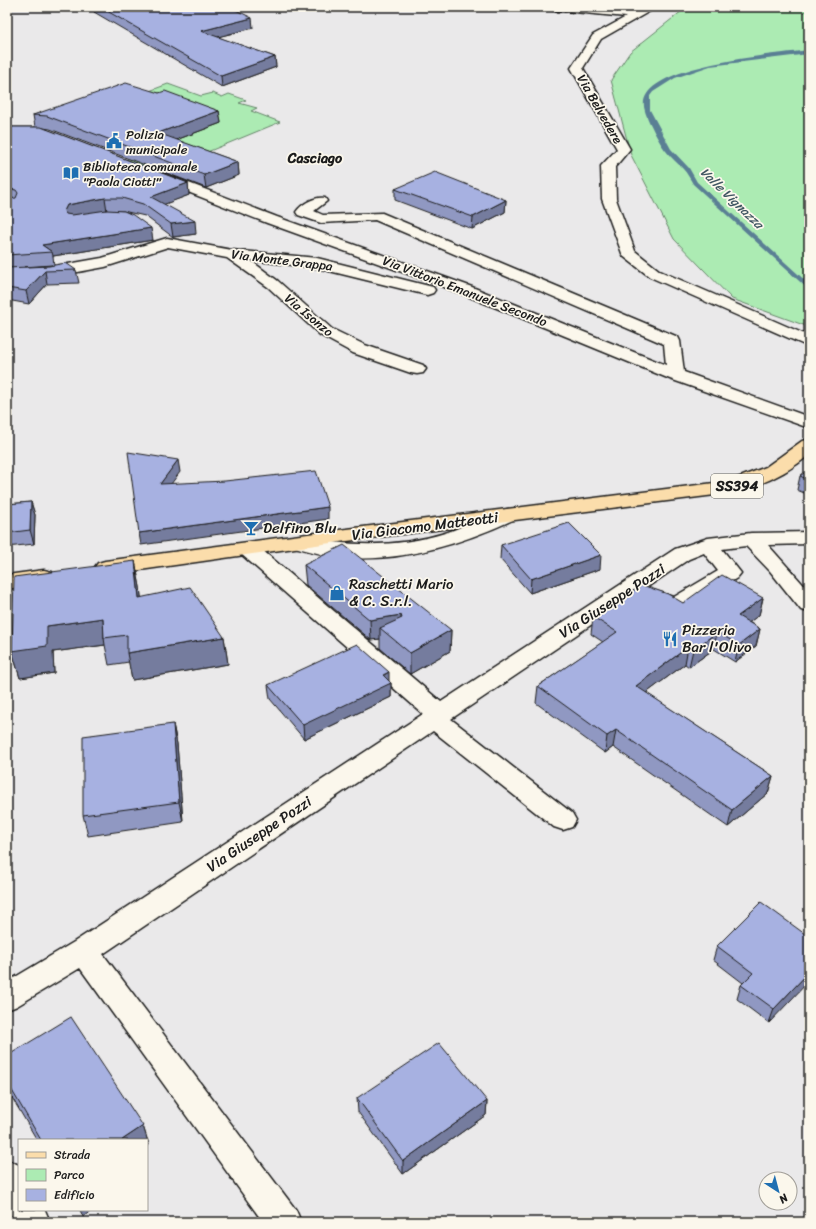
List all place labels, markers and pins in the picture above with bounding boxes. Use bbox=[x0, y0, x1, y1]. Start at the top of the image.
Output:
place label: Polizia municipale bbox=[126, 123, 188, 161]
public building icon: Polizia municipale bbox=[105, 132, 123, 150]
place label: Biblioteca comunale "Paola Ciotti" bbox=[83, 155, 197, 193]
library icon: Biblioteca comunale "Paola Ciotti" bbox=[62, 164, 80, 182]
place label: Delfino Blu bbox=[263, 515, 336, 541]
bar icon: Delfino Blu bbox=[242, 519, 260, 537]
place label: Raschetti Mario & C. S.r.l. bbox=[349, 571, 454, 614]
shop icon: Raschetti Mario & C. S.r.l. bbox=[328, 584, 346, 602]
place label: Pizzeria Bar l'Olivo bbox=[682, 617, 752, 660]
restaurant icon: Pizzeria Bar l'Olivo bbox=[661, 630, 679, 648]

